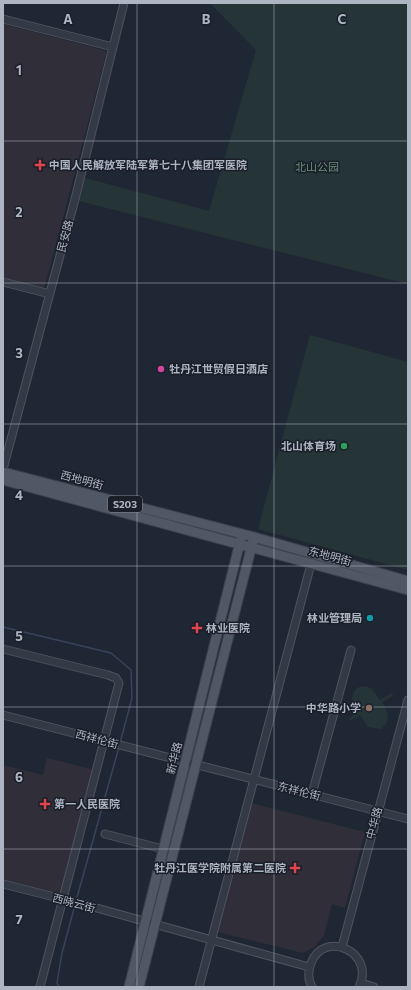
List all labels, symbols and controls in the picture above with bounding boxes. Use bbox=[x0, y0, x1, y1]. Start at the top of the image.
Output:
text: A bbox=[63, 11, 73, 27]
text: B bbox=[202, 11, 211, 27]
text: C bbox=[338, 11, 347, 27]
text: 1 bbox=[16, 62, 22, 78]
place label: 中国人民解放军陆军第七十八集团军医院 bbox=[49, 158, 247, 171]
marker: 中国人民解放军陆军第七十八集团军医院 bbox=[34, 159, 46, 171]
park label: 北山公园 bbox=[295, 160, 339, 173]
text: 2 bbox=[15, 204, 23, 220]
street label: 民安路 bbox=[54, 218, 75, 253]
text: 3 bbox=[15, 345, 23, 361]
place label: 牡丹江世贸假日酒店 bbox=[169, 362, 268, 375]
marker: 牡丹江世贸假日酒店 bbox=[156, 364, 166, 374]
place label: 北山体育场 bbox=[281, 439, 336, 452]
marker: 北山体育场 bbox=[339, 441, 349, 451]
street label: 西地明街 bbox=[59, 468, 105, 491]
text: 4 bbox=[15, 487, 23, 503]
road number: S203 bbox=[108, 496, 142, 512]
street label: 东地明街 bbox=[307, 544, 353, 567]
place label: 林业管理局 bbox=[307, 611, 362, 624]
marker: 林业管理局 bbox=[365, 613, 375, 623]
place label: 林业医院 bbox=[206, 621, 250, 634]
marker: 林业医院 bbox=[191, 622, 203, 634]
text: 5 bbox=[15, 628, 23, 644]
place label: 中华路小学 bbox=[306, 701, 361, 714]
marker: 中华路小学 bbox=[364, 703, 374, 713]
street label: 西祥伦街 bbox=[74, 727, 120, 750]
street label: 新华路 bbox=[163, 740, 184, 775]
text: 6 bbox=[15, 769, 23, 785]
street label: 东祥伦街 bbox=[276, 779, 322, 802]
place label: 第一人民医院 bbox=[54, 797, 120, 810]
marker: 第一人民医院 bbox=[39, 798, 51, 810]
street label: 中华路 bbox=[363, 805, 384, 840]
place label: 牡丹江医学院附属第二医院 bbox=[154, 861, 286, 874]
marker: 牡丹江医学院附属第二医院 bbox=[289, 862, 301, 874]
street label: 西晓云街 bbox=[51, 891, 97, 914]
text: 7 bbox=[15, 911, 23, 927]

